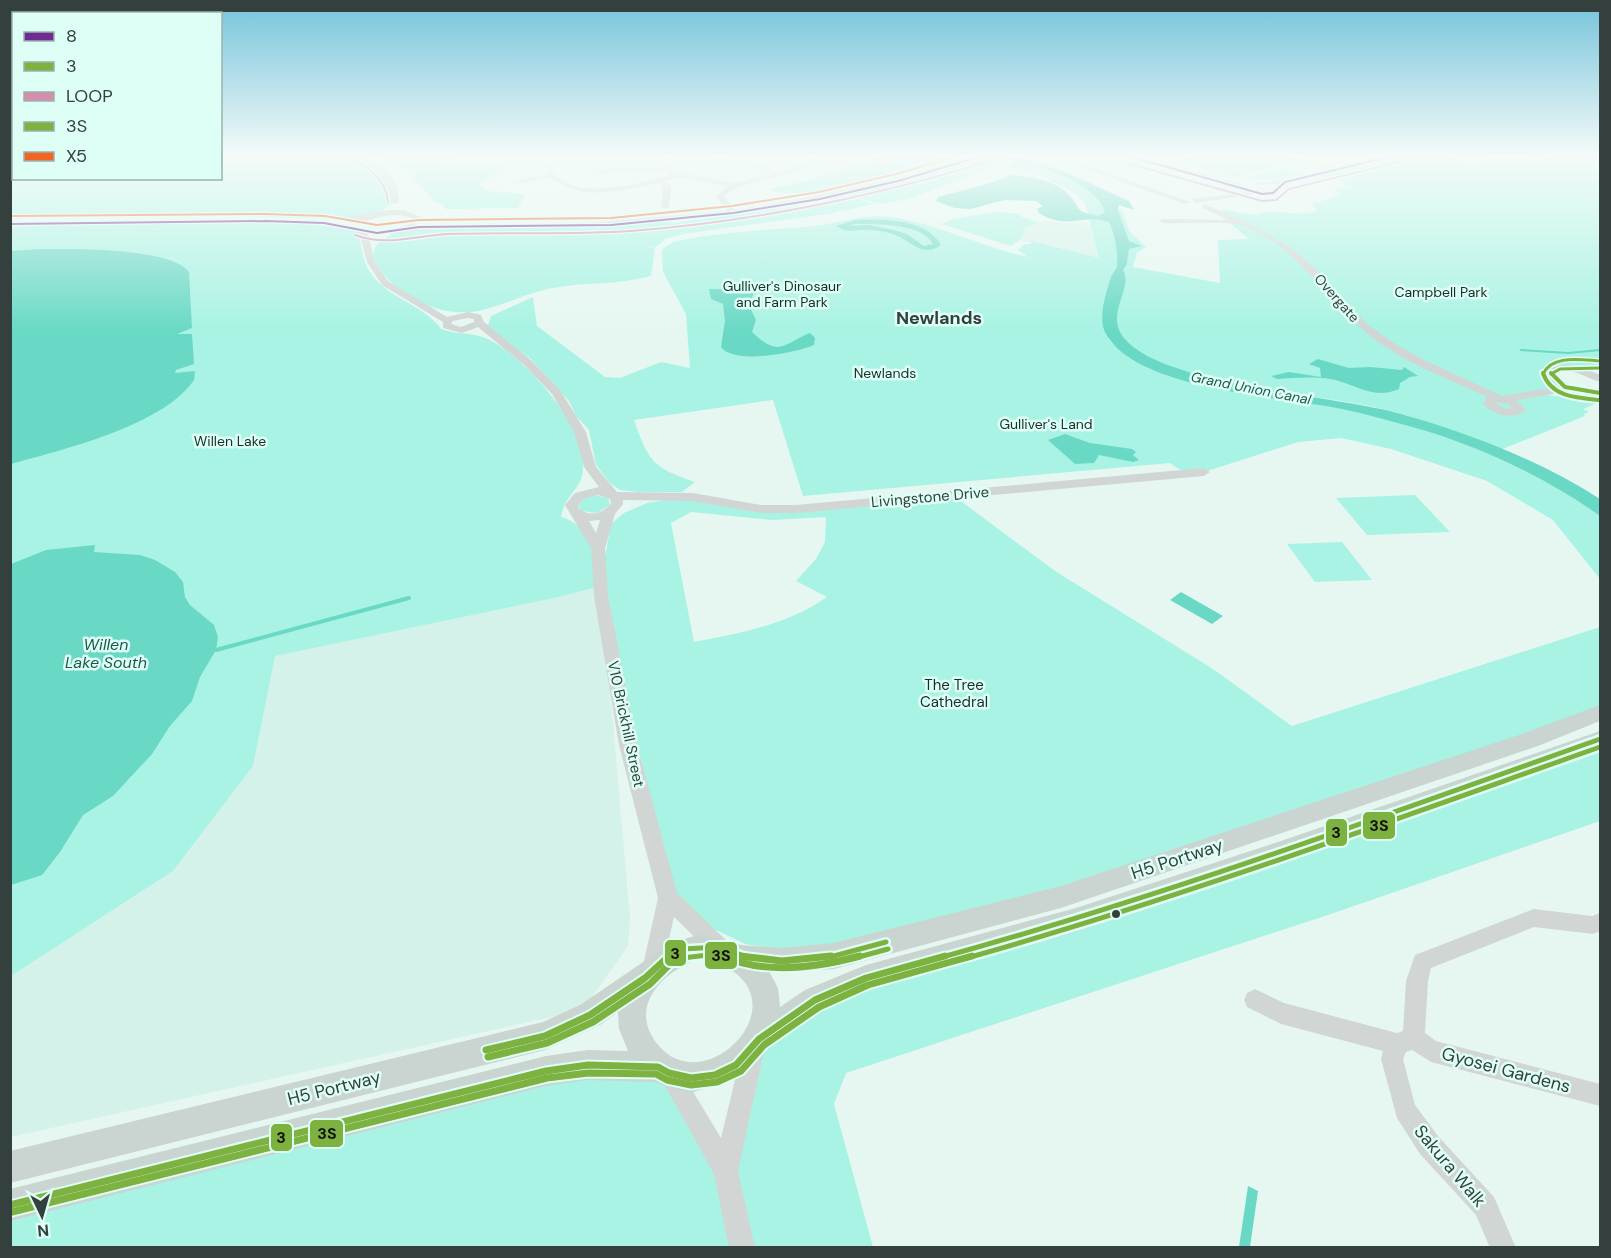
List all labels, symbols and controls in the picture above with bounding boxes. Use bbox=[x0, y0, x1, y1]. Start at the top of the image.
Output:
legend bbox=[12, 12, 222, 180]
text: 8 bbox=[66, 24, 77, 48]
text: 3 bbox=[66, 54, 77, 78]
text: LOOP bbox=[66, 84, 113, 108]
text: 3S bbox=[66, 114, 87, 138]
text: X5 bbox=[66, 144, 87, 168]
street label: Overgate bbox=[1310, 270, 1364, 326]
park label: Gulliver's Dinosaur and Farm Park bbox=[723, 277, 841, 311]
park label: Campbell Park bbox=[1394, 283, 1488, 301]
district label: Newlands bbox=[896, 306, 982, 330]
park label: Newlands bbox=[854, 364, 916, 382]
water label: Grand Union Canal bbox=[1189, 368, 1313, 409]
park label: Gulliver's Land bbox=[999, 415, 1093, 433]
park label: Willen Lake bbox=[194, 432, 266, 450]
street label: Livingstone Drive bbox=[870, 482, 990, 512]
water label: Willen Lake South bbox=[65, 634, 147, 673]
street label: V10 Brickhill Street bbox=[603, 659, 649, 789]
park label: The Tree Cathedral bbox=[920, 675, 988, 712]
line badge: 3S bbox=[1362, 811, 1396, 840]
text: 3S bbox=[1369, 815, 1389, 836]
line badge: 3 bbox=[1325, 818, 1348, 847]
text: 3 bbox=[1331, 822, 1341, 843]
street label: H5 Portway bbox=[1128, 833, 1226, 885]
unlabelled marker bbox=[1110, 908, 1122, 920]
line badge: 3 bbox=[664, 939, 687, 967]
line badge: 3S bbox=[704, 941, 738, 970]
text: 3 bbox=[670, 943, 680, 964]
text: 3S bbox=[711, 945, 731, 966]
street label: Gyosei Gardens bbox=[1439, 1041, 1573, 1099]
street label: H5 Portway bbox=[285, 1065, 383, 1111]
line badge: 3S bbox=[309, 1119, 344, 1148]
street label: Sakura Walk bbox=[1409, 1120, 1491, 1212]
line badge: 3 bbox=[270, 1123, 293, 1152]
text: 3S bbox=[317, 1123, 337, 1144]
text: 3 bbox=[276, 1127, 286, 1148]
north arrow bbox=[12, 1186, 72, 1246]
text: N bbox=[37, 1219, 50, 1241]

